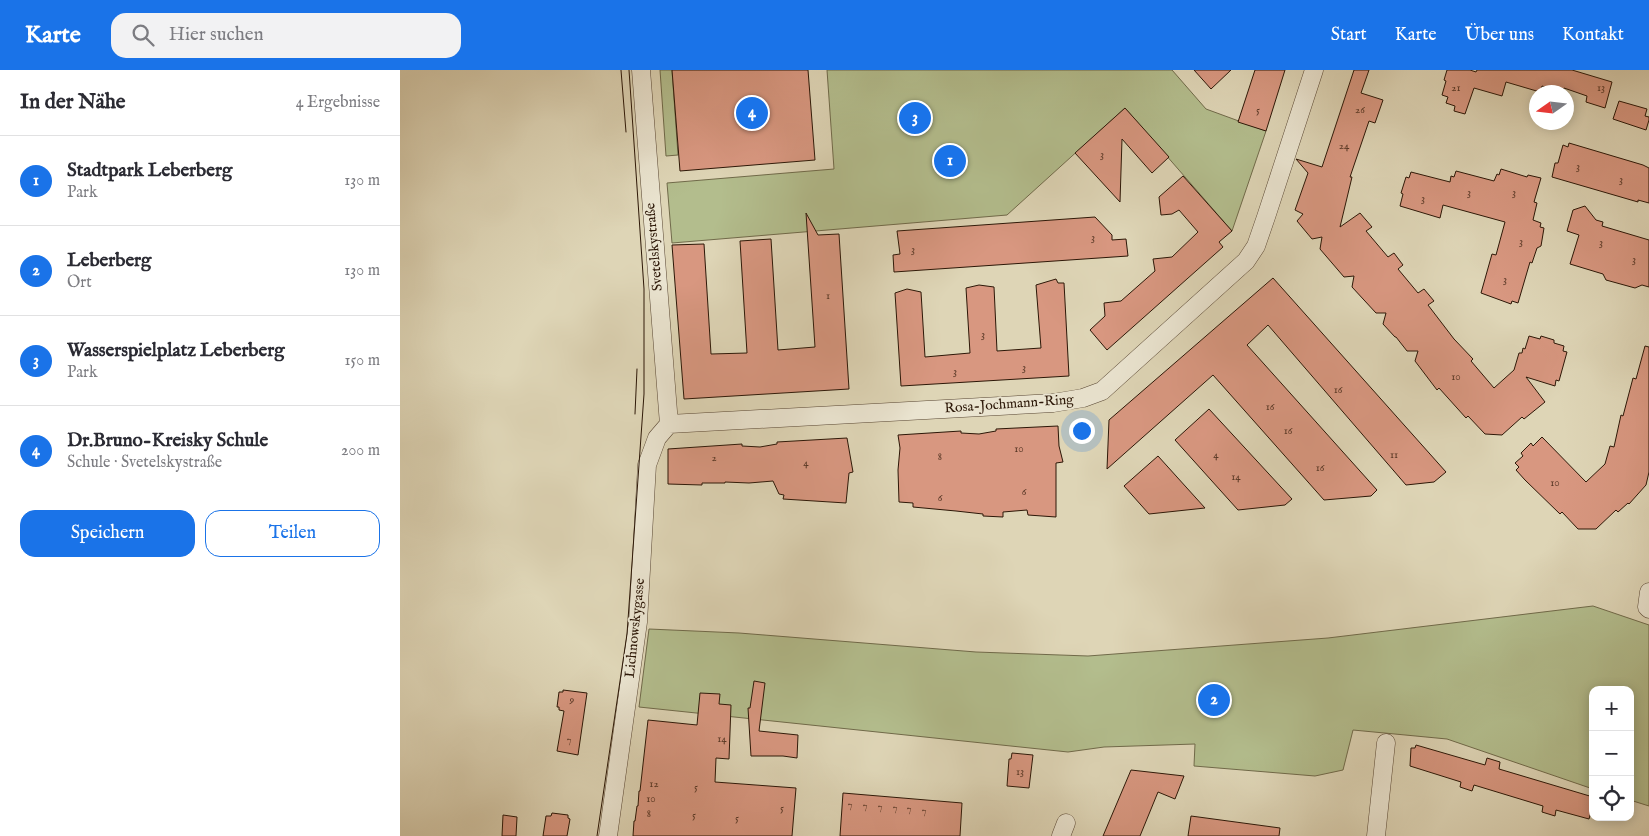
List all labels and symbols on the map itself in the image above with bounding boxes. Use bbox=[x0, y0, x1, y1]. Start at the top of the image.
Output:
house number: 21 bbox=[1451, 81, 1461, 95]
house number: 13 bbox=[1597, 81, 1605, 95]
north arrow bbox=[1529, 85, 1574, 130]
pin: 4 bbox=[736, 94, 768, 132]
pin: 3 bbox=[899, 99, 931, 137]
house number: 5 bbox=[1256, 103, 1260, 117]
house number: 26 bbox=[1355, 103, 1365, 117]
house number: 24 bbox=[1339, 139, 1350, 153]
pin: 1 bbox=[934, 142, 966, 180]
house number: 3 bbox=[1100, 148, 1104, 162]
house number: 3 bbox=[1576, 160, 1580, 174]
house number: 3 bbox=[1619, 173, 1623, 187]
house number: 3 bbox=[1467, 186, 1471, 200]
house number: 3 bbox=[1512, 186, 1516, 200]
house number: 3 bbox=[1421, 192, 1425, 206]
street label: Svetelskystraße bbox=[641, 202, 667, 292]
house number: 3 bbox=[1091, 231, 1095, 245]
house number: 3 bbox=[1519, 235, 1523, 249]
house number: 3 bbox=[1599, 236, 1603, 250]
house number: 3 bbox=[911, 243, 915, 257]
house number: 3 bbox=[1632, 253, 1636, 267]
house number: 3 bbox=[1503, 273, 1507, 287]
house number: 1 bbox=[826, 289, 830, 303]
house number: 3 bbox=[981, 328, 985, 342]
house number: 3 bbox=[1022, 361, 1026, 375]
house number: 3 bbox=[953, 365, 957, 379]
house number: 10 bbox=[1451, 370, 1461, 384]
house number: 16 bbox=[1334, 383, 1343, 397]
street label: Rosa-Jochmann-Ring bbox=[944, 390, 1075, 417]
house number: 16 bbox=[1266, 400, 1275, 414]
your location bbox=[1069, 418, 1095, 444]
house number: 16 bbox=[1284, 424, 1293, 438]
house number: 10 bbox=[1014, 442, 1024, 456]
house number: 4 bbox=[1213, 448, 1219, 462]
house number: 11 bbox=[1390, 448, 1398, 462]
house number: 8 bbox=[938, 450, 942, 464]
house number: 2 bbox=[711, 451, 717, 465]
house number: 4 bbox=[803, 456, 809, 470]
house number: 16 bbox=[1316, 461, 1325, 475]
house number: 14 bbox=[1231, 470, 1241, 484]
house number: 10 bbox=[1550, 476, 1560, 490]
house number: 6 bbox=[1022, 485, 1027, 499]
house number: 6 bbox=[938, 491, 943, 505]
street label: Lichnowskygasse bbox=[621, 577, 649, 679]
pin: 2 bbox=[1198, 681, 1230, 719]
house number: 9 bbox=[569, 693, 575, 707]
house number: 14 bbox=[717, 732, 727, 746]
house number: 7 bbox=[566, 733, 572, 747]
house number: 13 bbox=[1016, 765, 1024, 779]
house number: 12 bbox=[649, 777, 659, 791]
house number: 5 bbox=[694, 780, 698, 794]
house number: 10 bbox=[646, 792, 656, 806]
house number: 7 bbox=[847, 798, 853, 812]
house number: 7 bbox=[862, 799, 868, 813]
house number: 7 bbox=[877, 800, 883, 814]
house number: 5 bbox=[780, 801, 784, 815]
house number: 7 bbox=[892, 801, 898, 815]
house number: 7 bbox=[906, 802, 912, 816]
house number: 7 bbox=[921, 804, 927, 818]
house number: 8 bbox=[647, 807, 651, 821]
house number: 5 bbox=[692, 808, 696, 822]
house number: 5 bbox=[735, 811, 739, 825]

